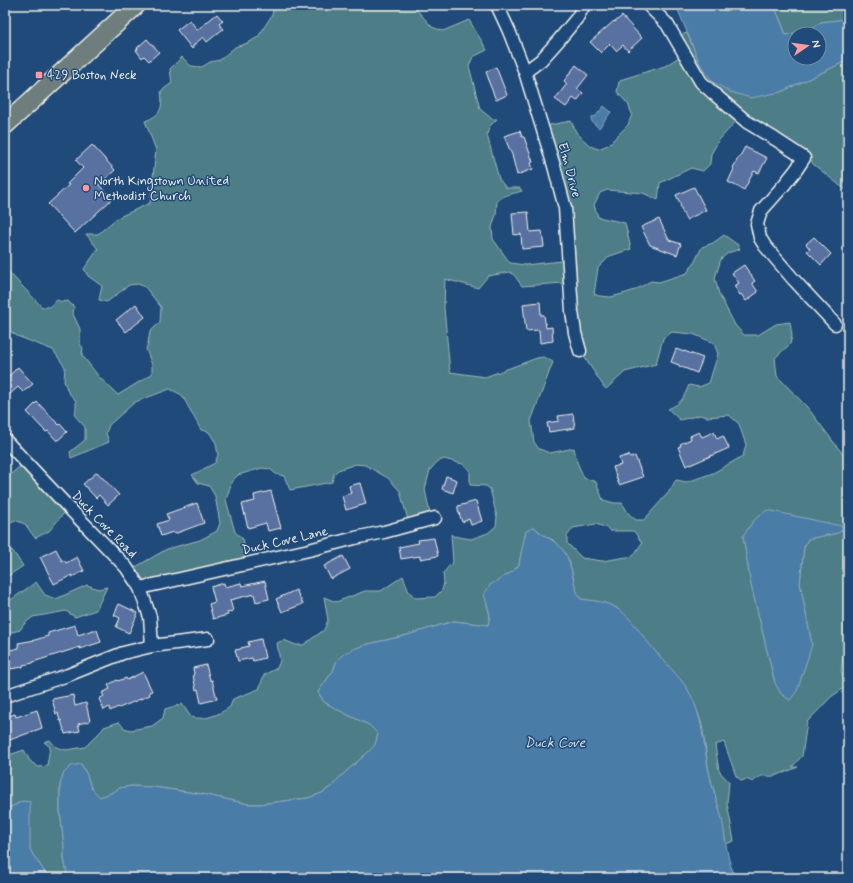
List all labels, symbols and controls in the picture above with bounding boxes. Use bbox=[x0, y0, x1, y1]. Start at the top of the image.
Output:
north arrow bbox=[787, 26, 827, 66]
text: N bbox=[808, 39, 823, 49]
place label: 429 Boston Neck bbox=[47, 67, 137, 84]
marker: 429 Boston Neck bbox=[34, 70, 44, 80]
street label: Elm Drive bbox=[553, 141, 585, 200]
place label: North Kingstown United Methodist Church bbox=[94, 173, 229, 205]
marker: North Kingstown United Methodist Church bbox=[81, 183, 91, 193]
street label: Duck Cove Road bbox=[68, 488, 140, 562]
street label: Duck Cove Lane bbox=[240, 523, 330, 559]
water label: Duck Cove bbox=[525, 734, 587, 752]

